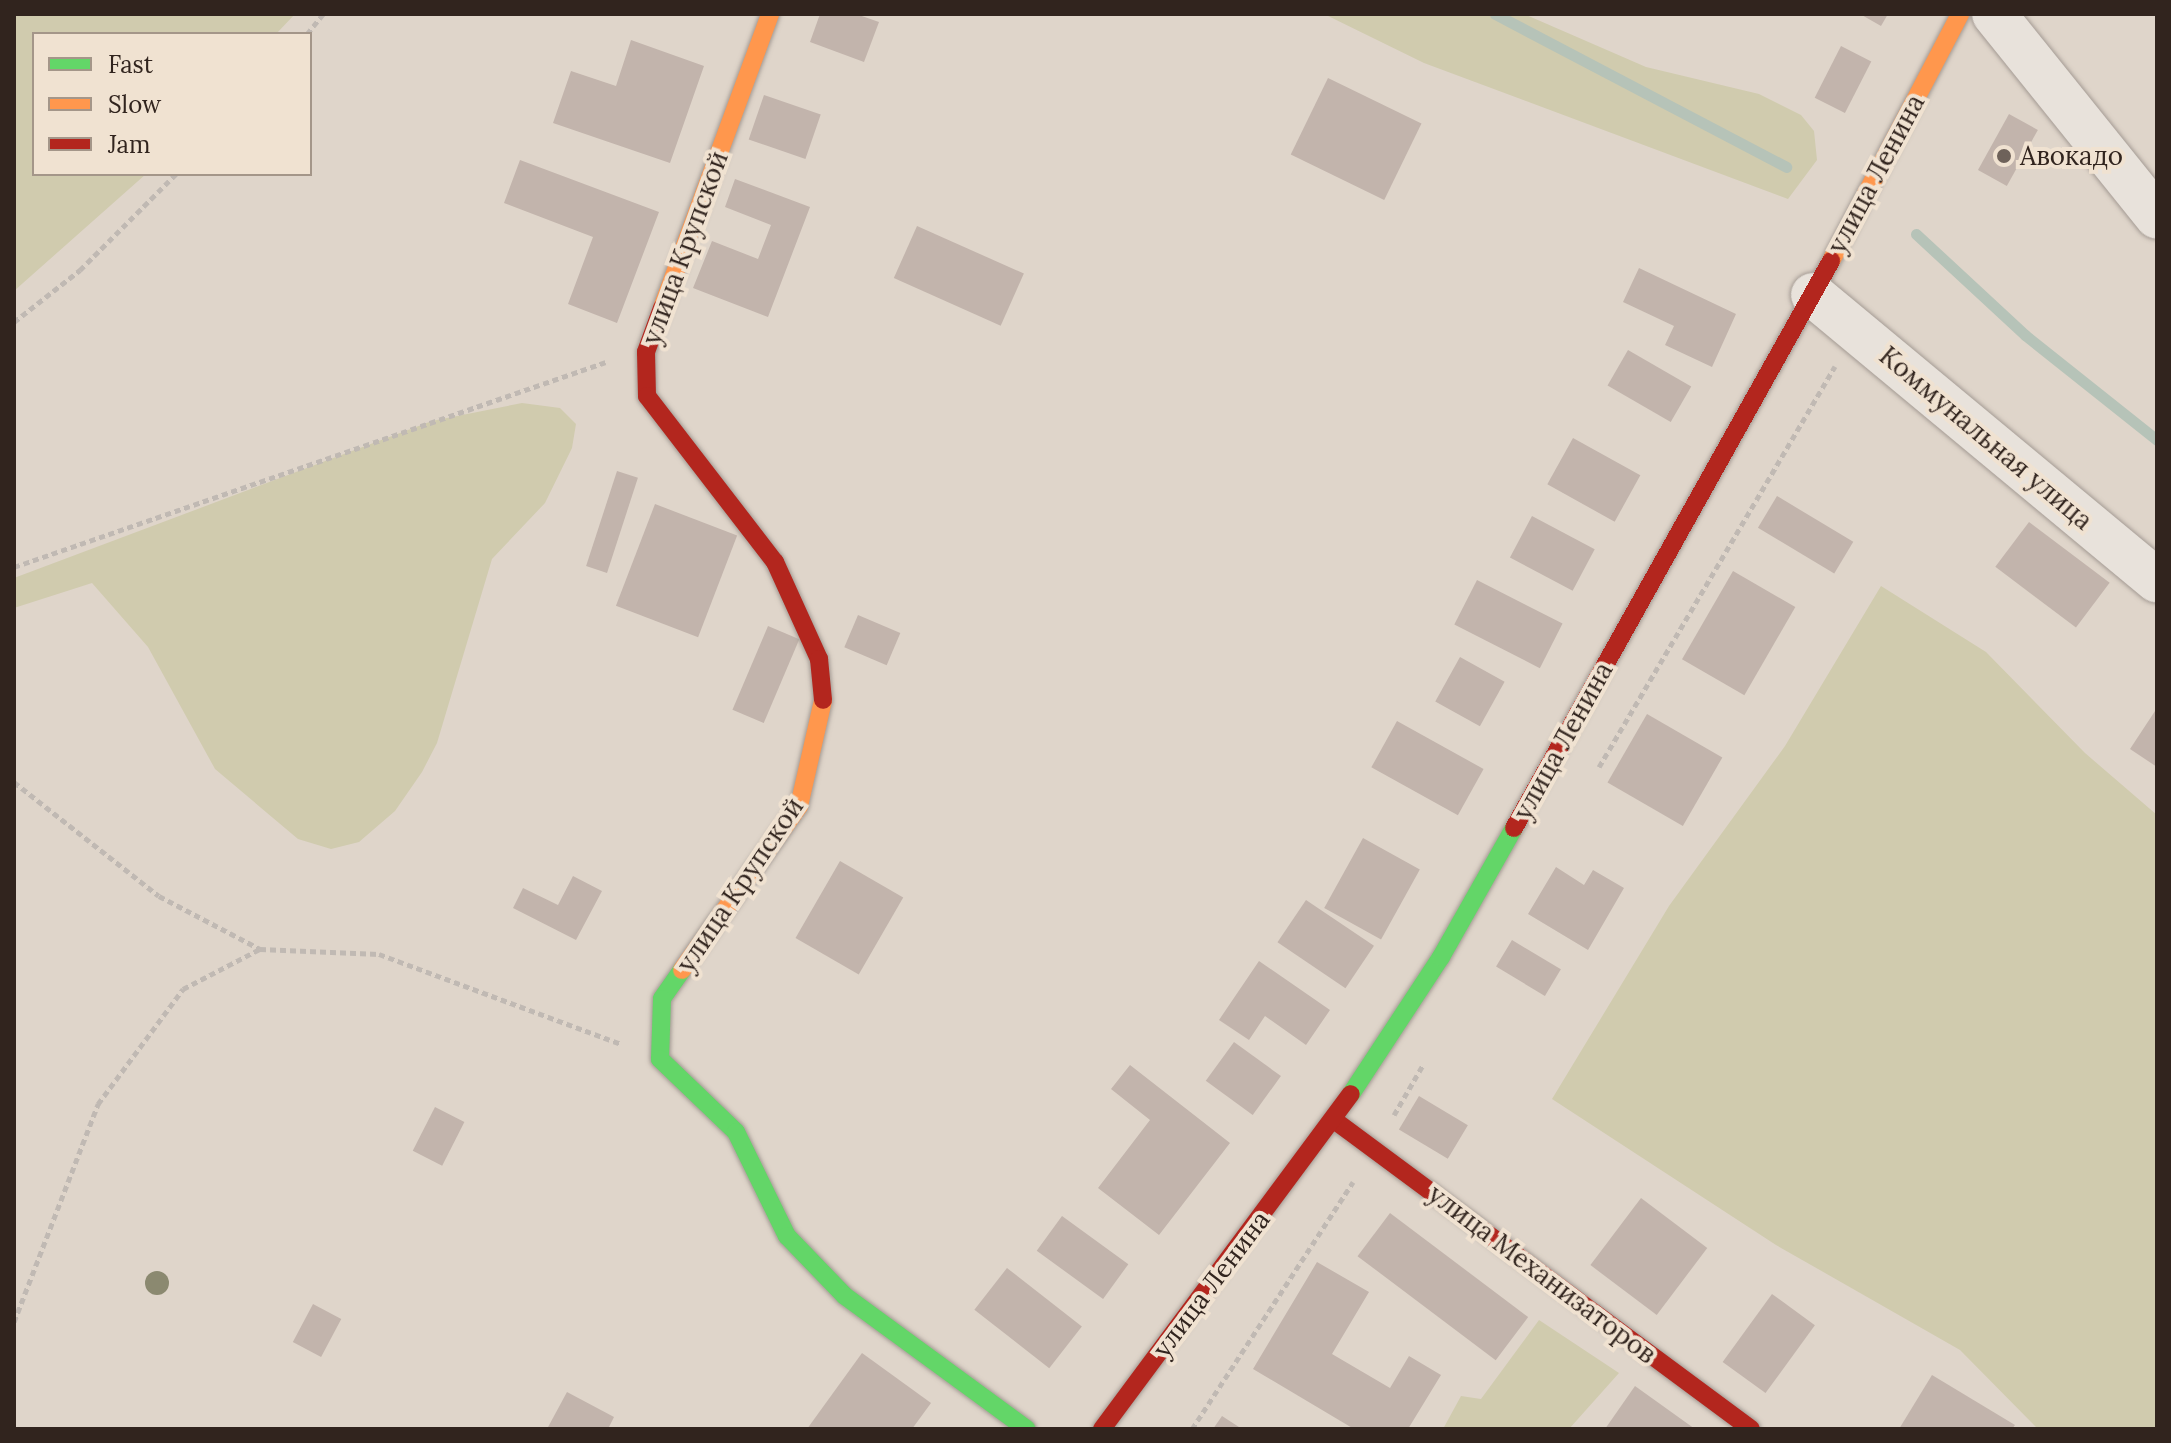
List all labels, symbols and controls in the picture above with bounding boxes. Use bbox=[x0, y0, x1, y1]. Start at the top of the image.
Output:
legend bbox=[32, 32, 312, 176]
text: Fast bbox=[108, 49, 153, 80]
text: Slow bbox=[108, 89, 161, 120]
street label: улица Ленина bbox=[1821, 89, 1931, 259]
text: Jam bbox=[108, 129, 150, 160]
place label: Авокадо bbox=[2020, 140, 2123, 172]
street label: улица Крупской bbox=[636, 147, 734, 349]
marker: Авокадо bbox=[1995, 147, 2013, 165]
street label: Коммунальная улица bbox=[1873, 340, 2099, 536]
street label: улица Ленина bbox=[1507, 657, 1619, 825]
street label: улица Крупской bbox=[670, 792, 810, 978]
street label: улица Механизаторов bbox=[1422, 1178, 1662, 1370]
street label: улица Ленина bbox=[1146, 1205, 1276, 1363]

